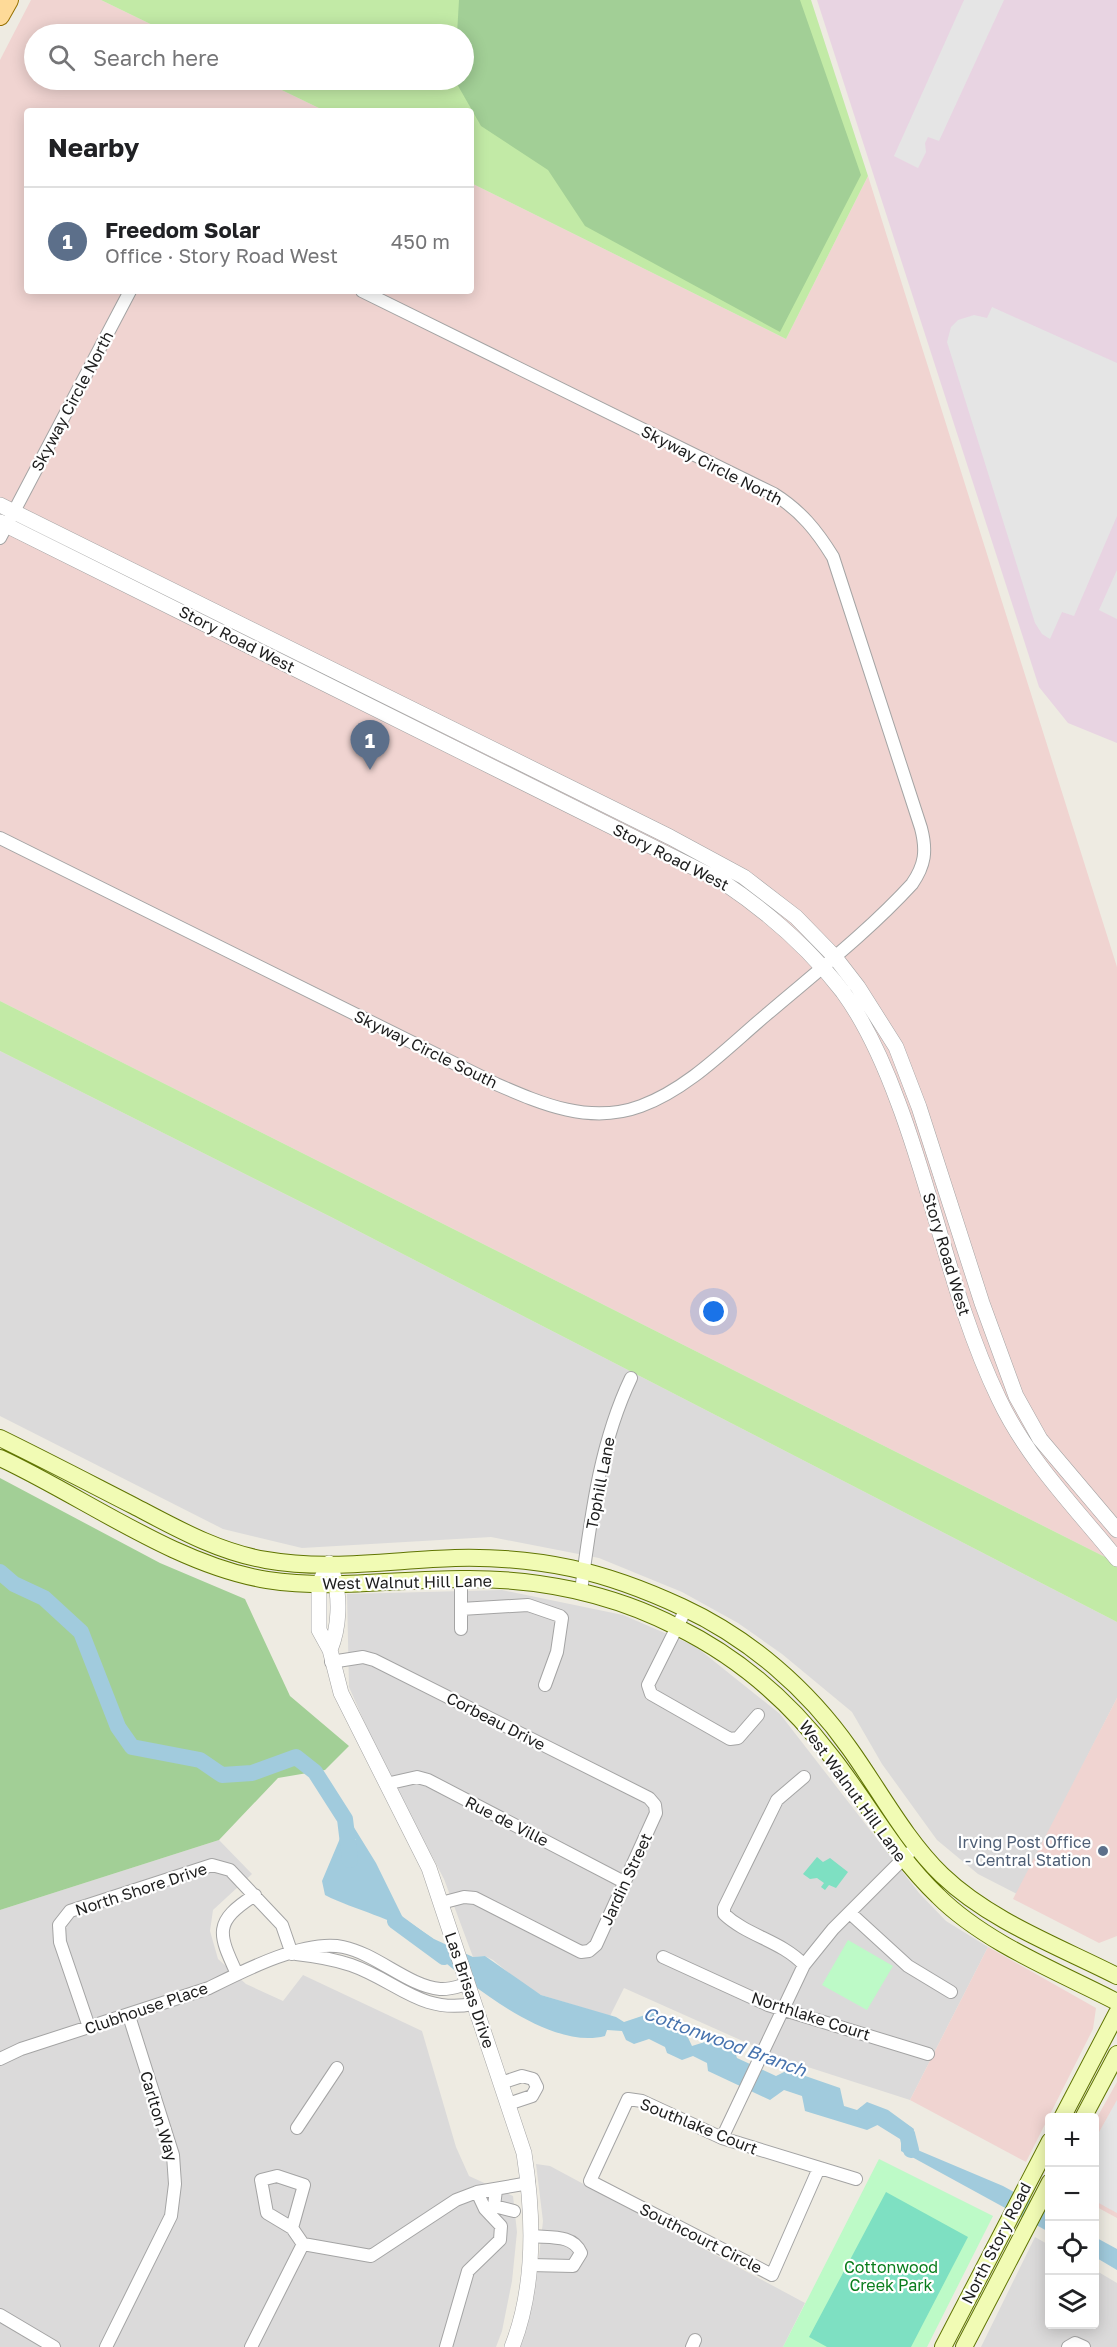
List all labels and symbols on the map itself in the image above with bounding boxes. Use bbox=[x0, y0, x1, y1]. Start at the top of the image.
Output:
street label: Skyway Circle North bbox=[27, 328, 117, 474]
street label: Skyway Circle North bbox=[638, 421, 786, 509]
street label: Story Road West bbox=[176, 601, 298, 677]
pin: 1 bbox=[350, 720, 389, 770]
street label: Story Road West bbox=[610, 819, 732, 895]
street label: Skyway Circle South bbox=[351, 1006, 501, 1092]
street label: Story Road West bbox=[919, 1190, 975, 1318]
your location bbox=[699, 1297, 728, 1326]
street label: Tophill Lane bbox=[581, 1435, 619, 1531]
street label: West Walnut Hill Lane bbox=[322, 1571, 492, 1593]
street label: Corbeau Drive bbox=[443, 1688, 549, 1754]
street label: West Walnut Hill Lane bbox=[795, 1716, 911, 1866]
street label: Rue de Ville bbox=[462, 1791, 552, 1851]
street label: Jardin Street bbox=[596, 1830, 656, 1928]
place label: Irving Post Office - Central Station bbox=[958, 1832, 1091, 1870]
marker: Irving Post Office - Central Station bbox=[1096, 1844, 1110, 1858]
street label: North Shore Drive bbox=[73, 1858, 209, 1920]
street label: Las Brisas Drive bbox=[441, 1929, 499, 2051]
street label: Clubhouse Place bbox=[82, 1978, 210, 2038]
street label: Northlake Court bbox=[749, 1987, 873, 2045]
water label: Cottonwood Branch bbox=[641, 2001, 810, 2081]
street label: Carlton Way bbox=[136, 2069, 182, 2164]
street label: Southlake Court bbox=[637, 2093, 761, 2159]
street label: North Story Road bbox=[957, 2179, 1035, 2307]
street label: Southcourt Circle bbox=[636, 2198, 766, 2278]
park label: Cottonwood Creek Park bbox=[844, 2257, 938, 2295]

